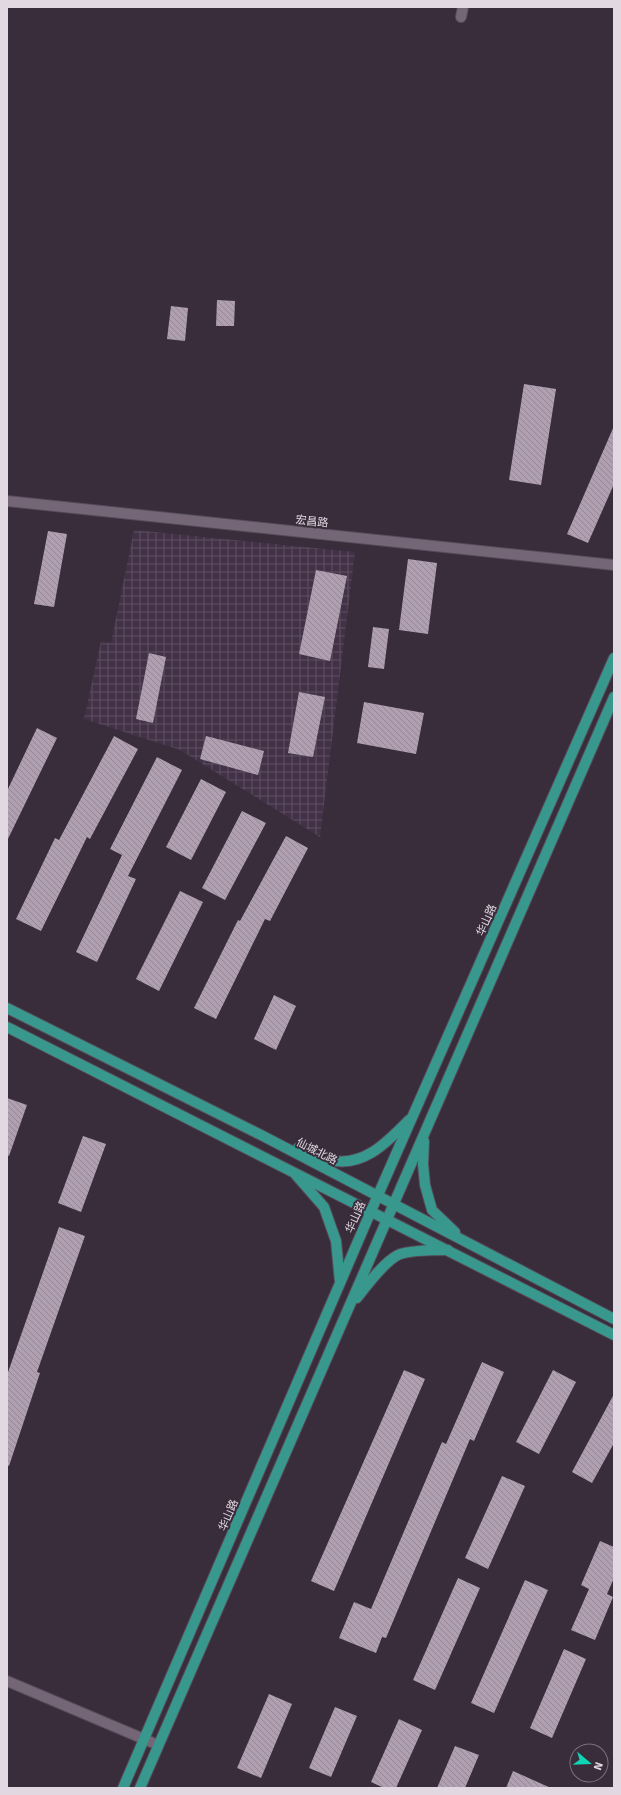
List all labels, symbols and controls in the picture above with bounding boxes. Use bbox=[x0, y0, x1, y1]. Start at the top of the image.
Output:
street label: 宏昌路 bbox=[295, 513, 329, 530]
street label: 华山路 bbox=[474, 902, 499, 938]
street label: 仙城北路 bbox=[294, 1136, 339, 1167]
street label: 华山路 bbox=[343, 1199, 368, 1235]
street label: 华山路 bbox=[216, 1497, 241, 1533]
north arrow bbox=[569, 1743, 609, 1783]
text: N bbox=[591, 1760, 605, 1772]

